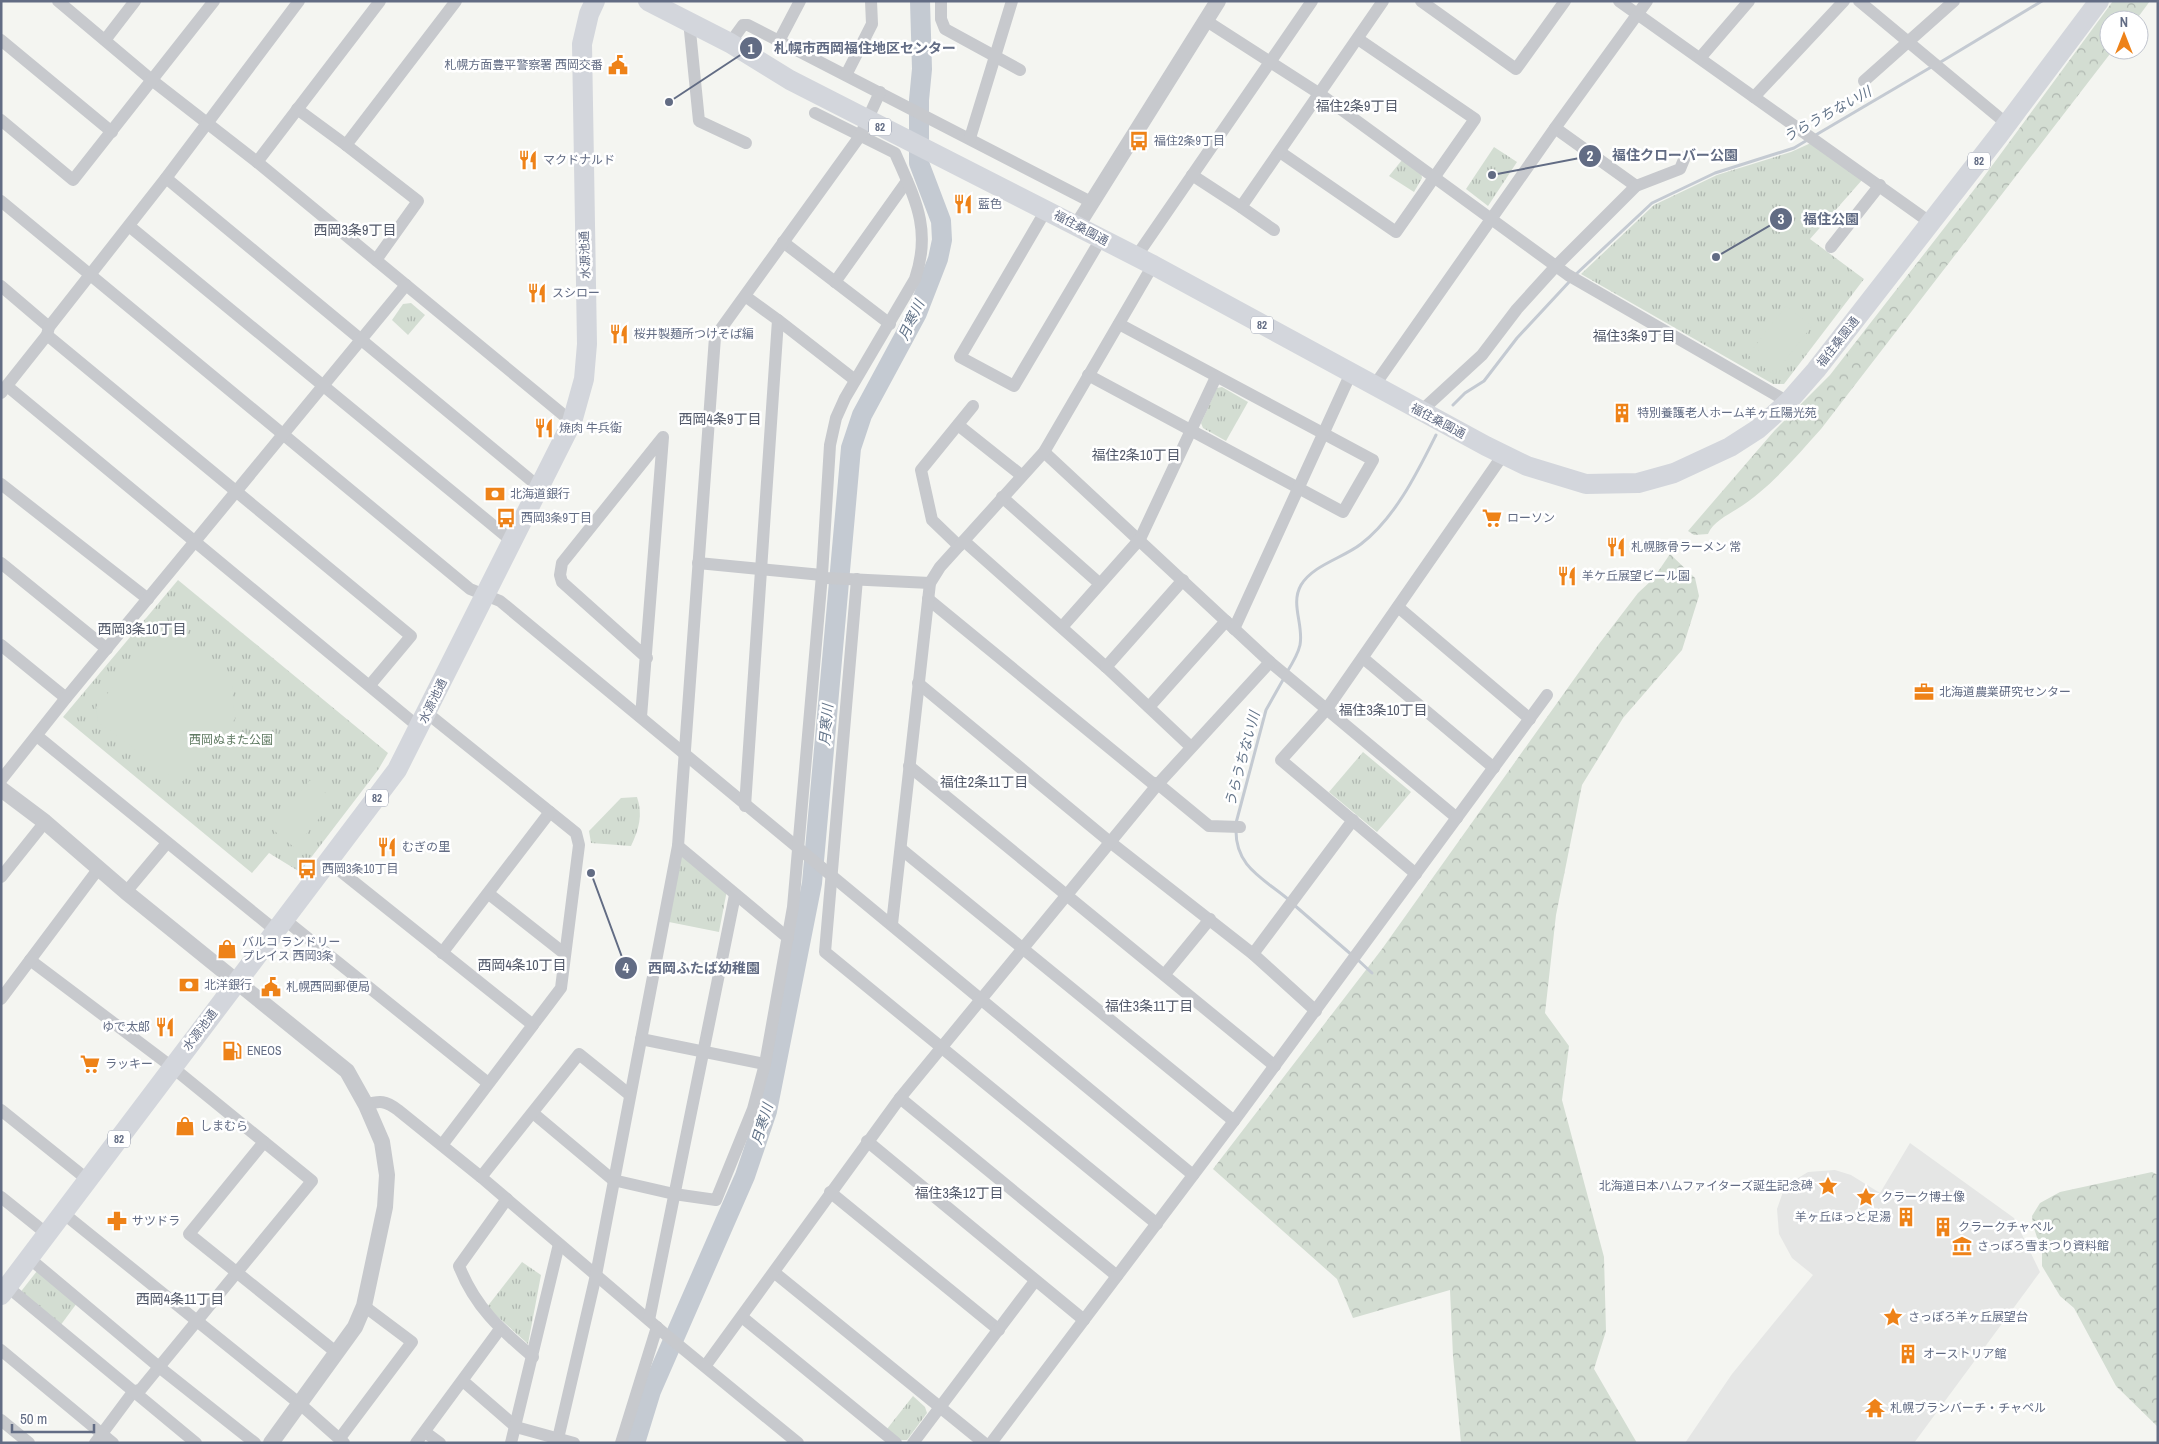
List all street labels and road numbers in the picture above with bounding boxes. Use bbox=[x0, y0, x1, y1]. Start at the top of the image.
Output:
road number: 82 bbox=[869, 118, 891, 136]
road number: 82 bbox=[1968, 153, 1990, 170]
street label: 福住桑園通 bbox=[1051, 207, 1111, 249]
street label: 水源池通 bbox=[576, 231, 594, 279]
street label: 福住桑園通 bbox=[1813, 313, 1863, 371]
road number: 82 bbox=[1251, 316, 1273, 334]
street label: 福住桑園通 bbox=[1408, 400, 1468, 442]
street label: 水源池通 bbox=[415, 676, 451, 726]
road number: 82 bbox=[366, 790, 388, 806]
street label: 水源池通 bbox=[179, 1006, 221, 1054]
road number: 82 bbox=[108, 1130, 130, 1148]

